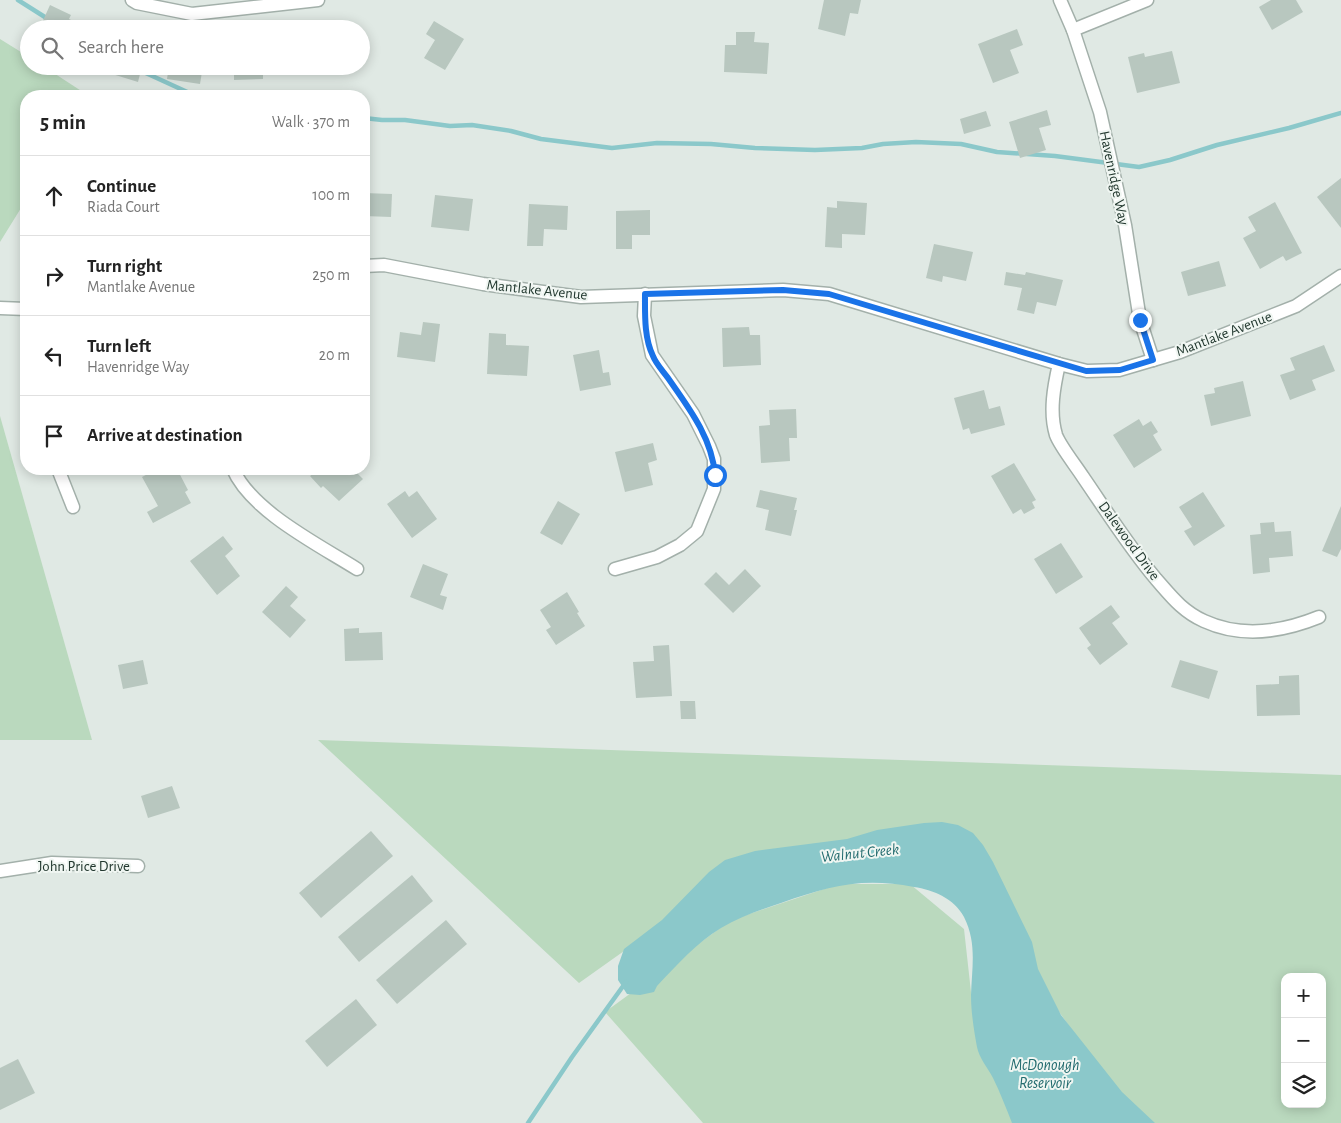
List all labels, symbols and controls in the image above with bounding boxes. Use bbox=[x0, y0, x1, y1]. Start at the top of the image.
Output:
search box bbox=[20, 20, 370, 75]
icon: search bbox=[38, 34, 66, 62]
text: Search here bbox=[78, 38, 164, 57]
text: 5 min bbox=[40, 112, 86, 133]
text: Walk · 370 m bbox=[272, 114, 350, 130]
street label: Havenridge Way bbox=[1097, 129, 1131, 227]
text: Continue bbox=[87, 177, 156, 196]
icon: ahead bbox=[40, 182, 68, 210]
text: 100 m bbox=[312, 187, 350, 203]
text: Riada Court bbox=[87, 199, 160, 215]
text: Turn right bbox=[87, 257, 162, 276]
icon: right bbox=[40, 262, 68, 290]
text: 250 m bbox=[312, 267, 350, 283]
street label: Mantlake Avenue bbox=[486, 277, 588, 303]
text: Mantlake Avenue bbox=[87, 279, 195, 295]
route end bbox=[1129, 309, 1152, 332]
street label: Mantlake Avenue bbox=[1174, 309, 1274, 359]
text: Turn left bbox=[87, 337, 151, 356]
icon: left bbox=[40, 342, 68, 370]
text: 20 m bbox=[319, 347, 350, 363]
text: Havenridge Way bbox=[87, 359, 189, 375]
icon: arrive bbox=[40, 422, 68, 450]
text: Arrive at destination bbox=[87, 426, 243, 445]
route start bbox=[704, 464, 727, 487]
street label: Dalewood Drive bbox=[1096, 499, 1163, 583]
water label: Walnut Creek bbox=[820, 841, 900, 865]
street label: John Price Drive bbox=[38, 859, 130, 874]
map controls bbox=[1281, 973, 1326, 1108]
button: + bbox=[1281, 973, 1326, 1018]
button: − bbox=[1281, 1018, 1326, 1063]
water label: McDonough Reservoir bbox=[1010, 1057, 1080, 1091]
button: layers bbox=[1281, 1063, 1326, 1108]

